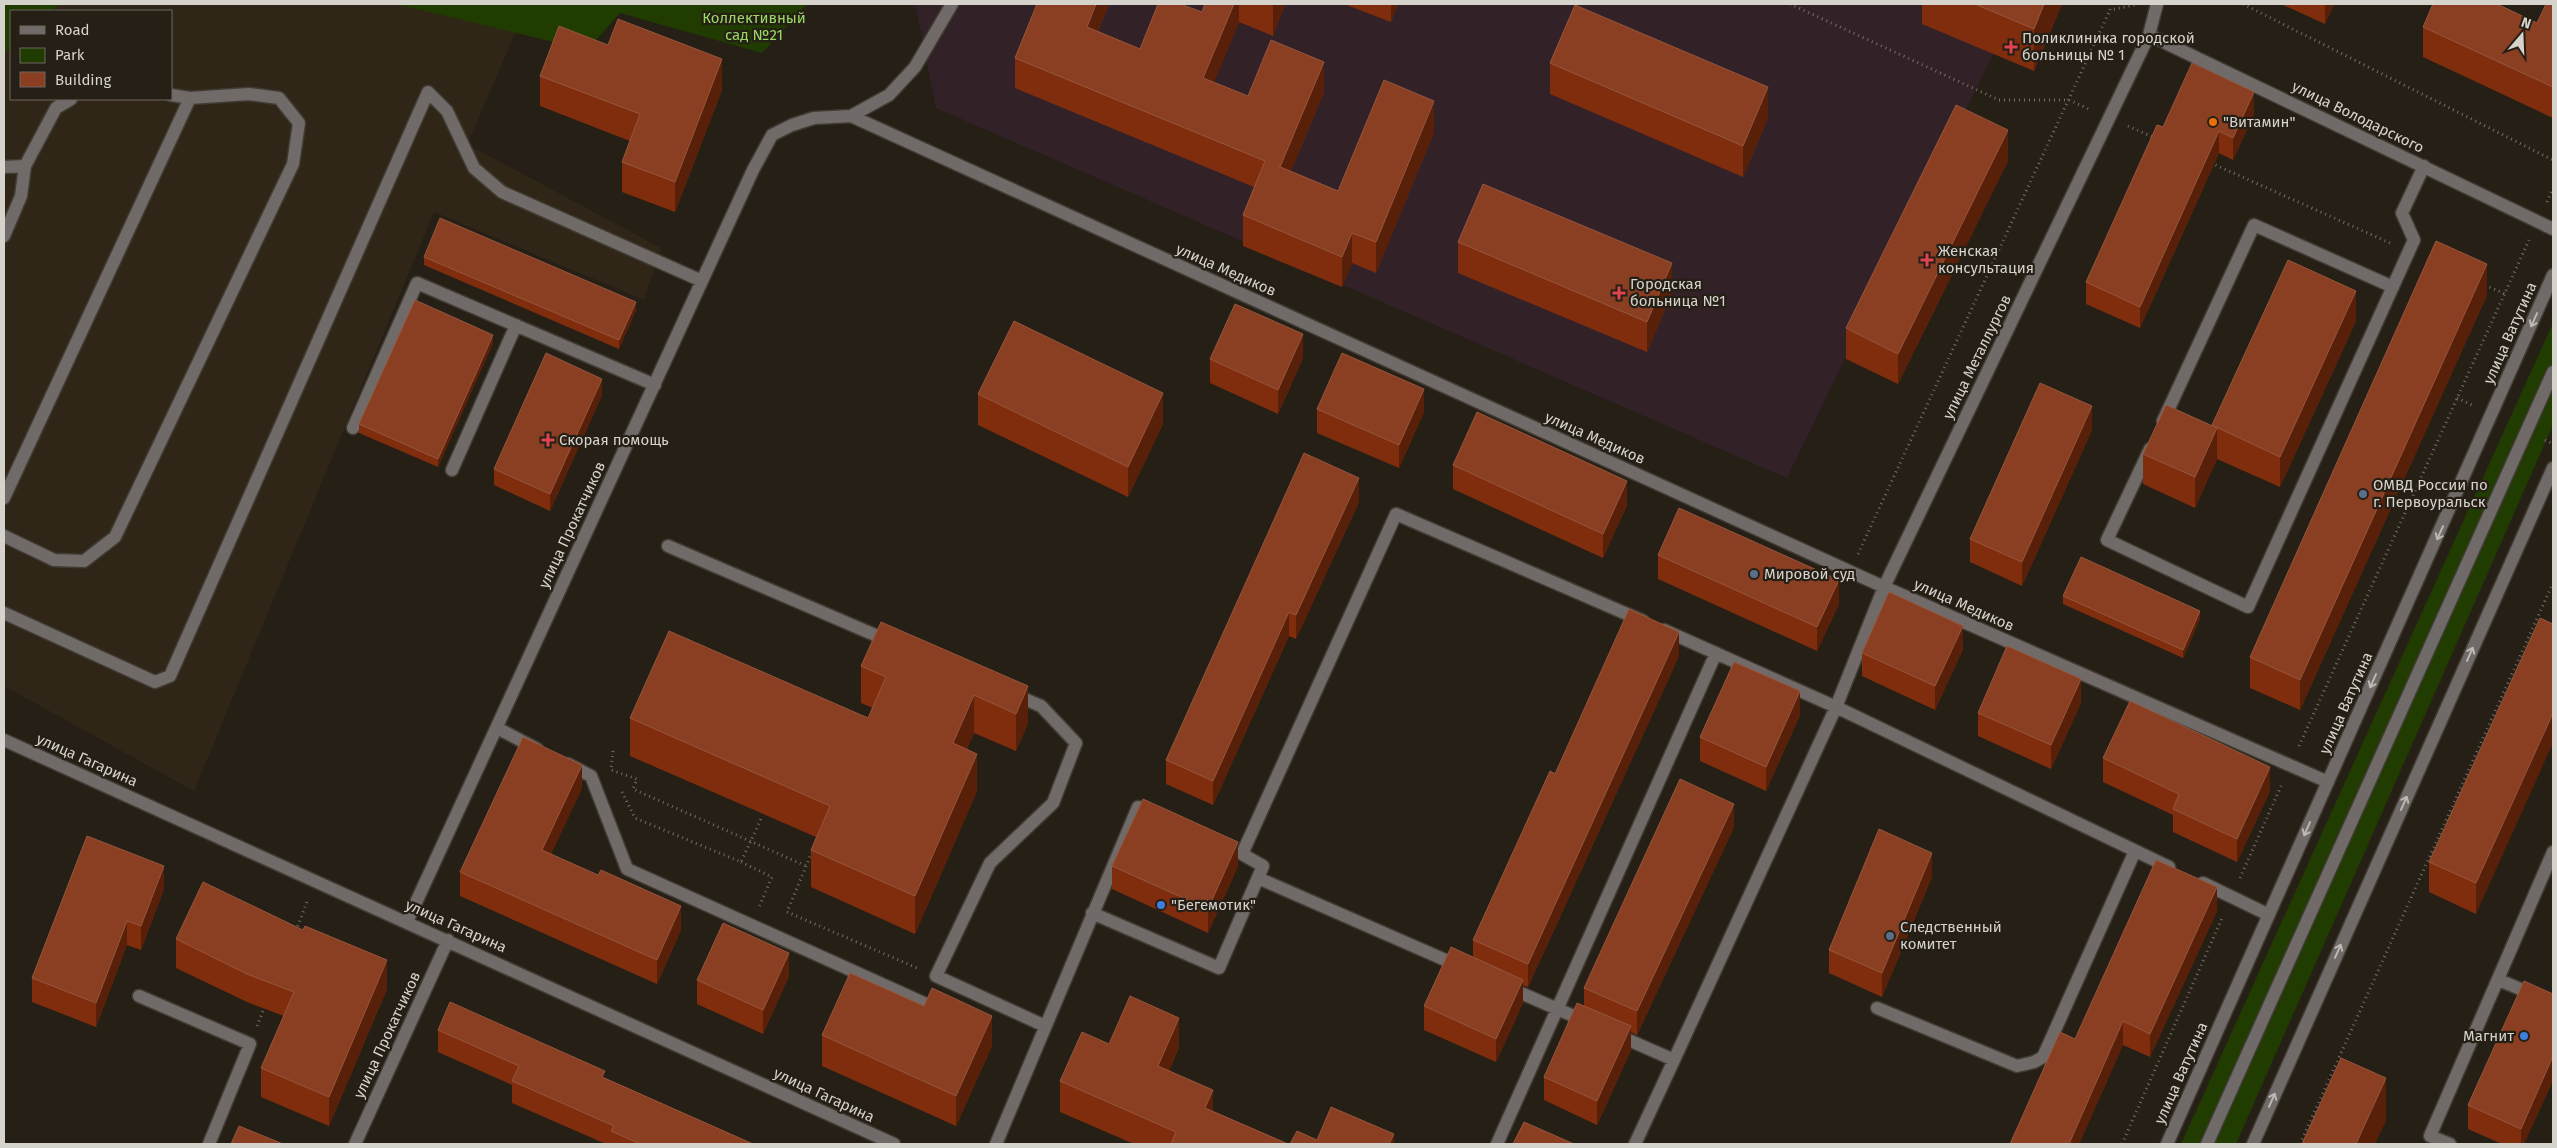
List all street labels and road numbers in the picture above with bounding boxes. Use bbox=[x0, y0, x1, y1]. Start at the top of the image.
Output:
street label: улица Володарского bbox=[2289, 77, 2427, 157]
street label: улица Медиков bbox=[1173, 240, 1279, 300]
street label: улица Ватутина bbox=[2479, 279, 2541, 387]
street label: улица Металлургов bbox=[1939, 292, 2015, 422]
street label: улица Медиков bbox=[1542, 408, 1648, 468]
street label: улица Прокатчиков bbox=[535, 459, 609, 591]
street label: улица Медиков bbox=[1911, 575, 2017, 635]
street label: улица Ватутина bbox=[2315, 649, 2377, 757]
street label: улица Гагарина bbox=[34, 730, 140, 790]
street label: улица Гагарина bbox=[403, 896, 509, 956]
street label: улица Прокатчиков bbox=[350, 969, 424, 1101]
street label: улица Ватутина bbox=[2150, 1019, 2212, 1127]
street label: улица Гагарина bbox=[771, 1064, 877, 1126]

